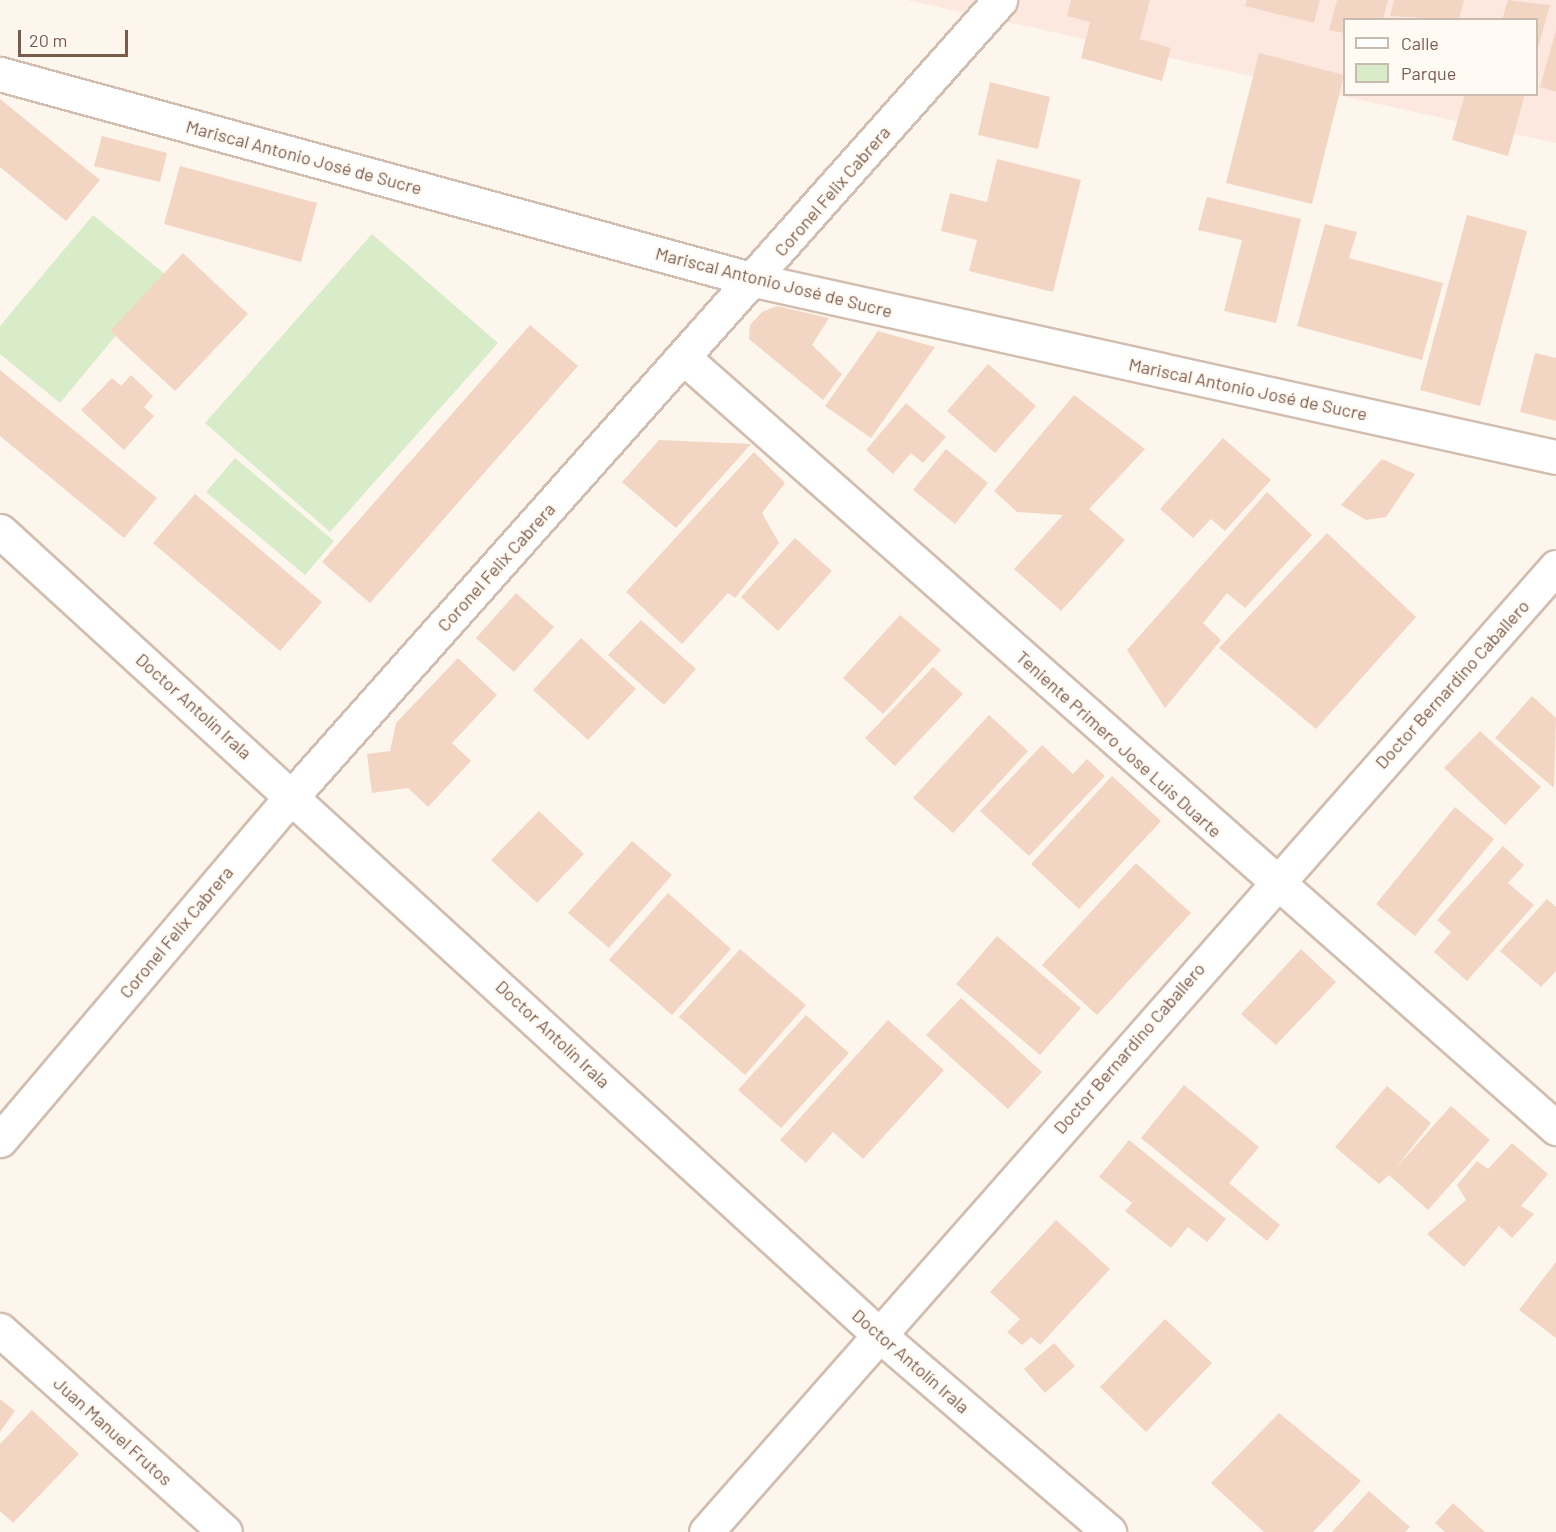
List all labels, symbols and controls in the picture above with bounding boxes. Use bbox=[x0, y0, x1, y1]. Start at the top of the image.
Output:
scale bar bbox=[21, 18, 130, 56]
legend bbox=[1343, 18, 1538, 96]
text: 20 m bbox=[29, 29, 67, 51]
text: Calle bbox=[1401, 32, 1439, 54]
text: Parque bbox=[1401, 62, 1456, 84]
street label: Mariscal Antonio José de Sucre bbox=[184, 115, 424, 199]
street label: Coronel Felix Cabrera bbox=[770, 121, 894, 261]
street label: Mariscal Antonio José de Sucre bbox=[653, 242, 895, 322]
street label: Mariscal Antonio José de Sucre bbox=[1127, 353, 1369, 425]
street label: Coronel Felix Cabrera bbox=[433, 498, 559, 636]
street label: Doctor Bernardino Caballero bbox=[1370, 595, 1534, 773]
street label: Teniente Primero Jose Luis Duarte bbox=[1012, 646, 1226, 842]
street label: Doctor Antolín Irala bbox=[132, 648, 256, 764]
street label: Coronel Felix Cabrera bbox=[115, 862, 237, 1002]
street label: Doctor Bernardino Caballero bbox=[1049, 958, 1209, 1138]
street label: Doctor Antolín Irala bbox=[491, 976, 615, 1092]
street label: Doctor Antolín Irala bbox=[848, 1304, 974, 1418]
street label: Juan Manuel Frutos bbox=[49, 1372, 177, 1490]

